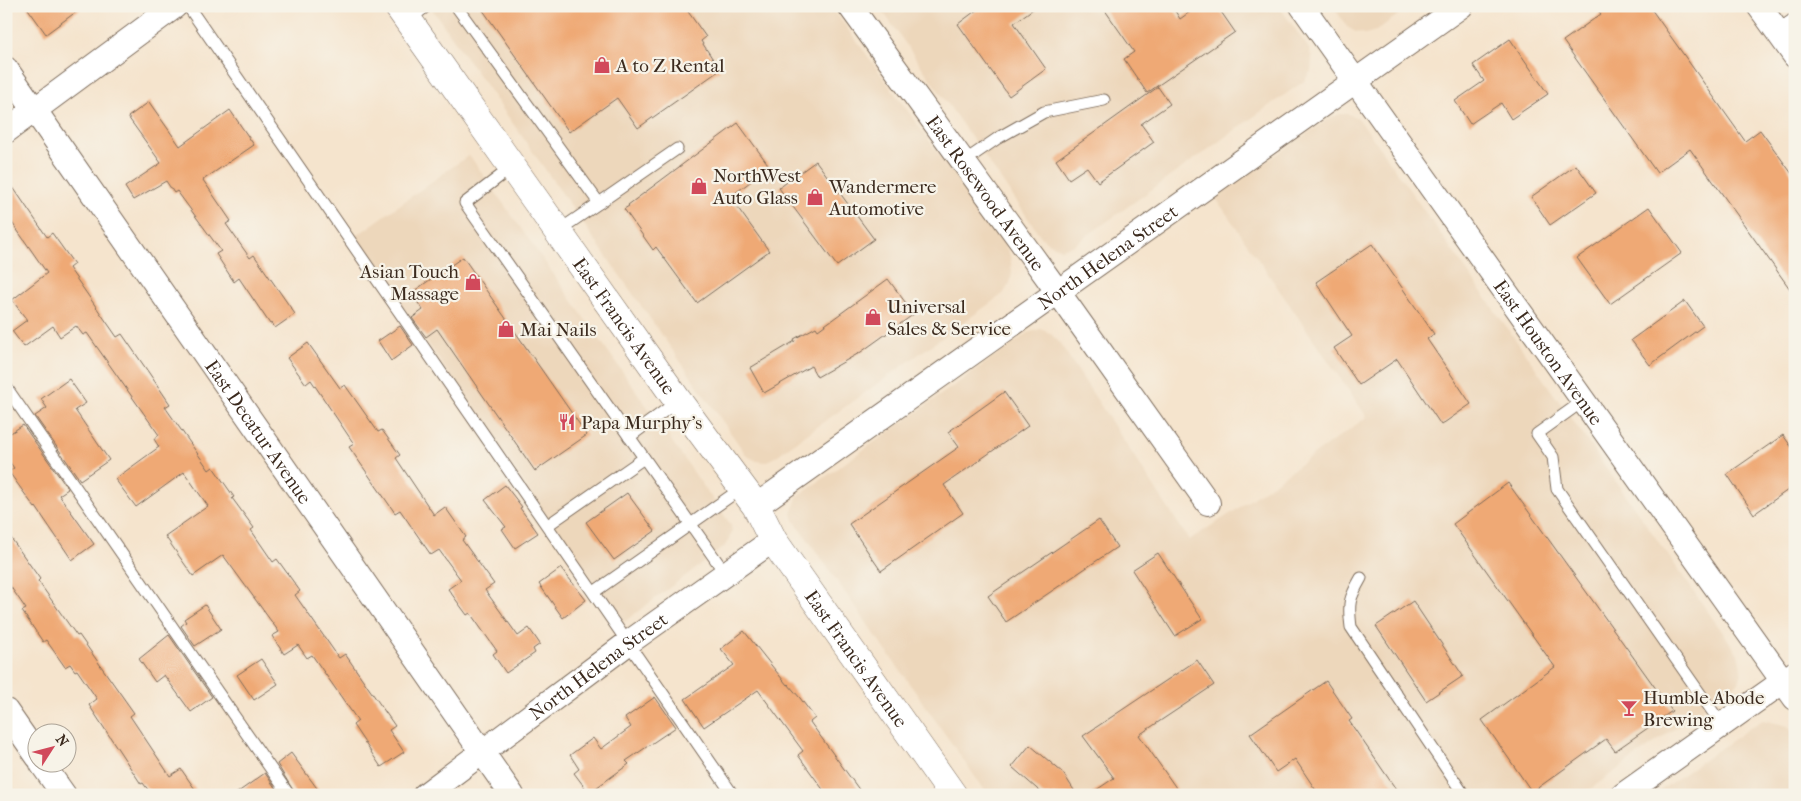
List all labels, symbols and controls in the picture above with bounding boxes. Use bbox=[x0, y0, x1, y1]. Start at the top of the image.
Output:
shop icon: A to Z Rental bbox=[592, 55, 612, 75]
place label: A to Z Rental bbox=[615, 55, 724, 77]
street label: East Rosewood Avenue bbox=[921, 111, 1049, 275]
place label: NorthWest Auto Glass bbox=[712, 165, 801, 209]
shop icon: NorthWest Auto Glass bbox=[689, 176, 709, 196]
place label: Wandermere Automotive bbox=[828, 176, 936, 220]
shop icon: Wandermere Automotive bbox=[805, 187, 825, 207]
street label: North Helena Street bbox=[1034, 200, 1182, 314]
street label: East Francis Avenue bbox=[568, 254, 680, 399]
place label: Asian Touch Massage bbox=[359, 261, 459, 305]
shop icon: Asian Touch Massage bbox=[463, 272, 483, 292]
street label: East Houston Avenue bbox=[1489, 276, 1607, 430]
place label: Universal Sales & Service bbox=[887, 296, 1011, 340]
shop icon: Universal Sales & Service bbox=[863, 307, 883, 327]
shop icon: Mai Nails bbox=[496, 319, 516, 339]
place label: Mai Nails bbox=[520, 319, 597, 341]
street label: East Decatur Avenue bbox=[200, 356, 316, 508]
restaurant icon: Papa Murphy's bbox=[557, 412, 577, 432]
place label: Papa Murphy's bbox=[581, 412, 702, 434]
street label: East Francis Avenue bbox=[800, 586, 912, 732]
street label: North Helena Street bbox=[525, 608, 672, 725]
place label: Humble Abode Brewing bbox=[1643, 687, 1764, 731]
bar icon: Humble Abode Brewing bbox=[1619, 698, 1639, 718]
north arrow bbox=[28, 724, 78, 774]
text: N bbox=[52, 731, 72, 750]

